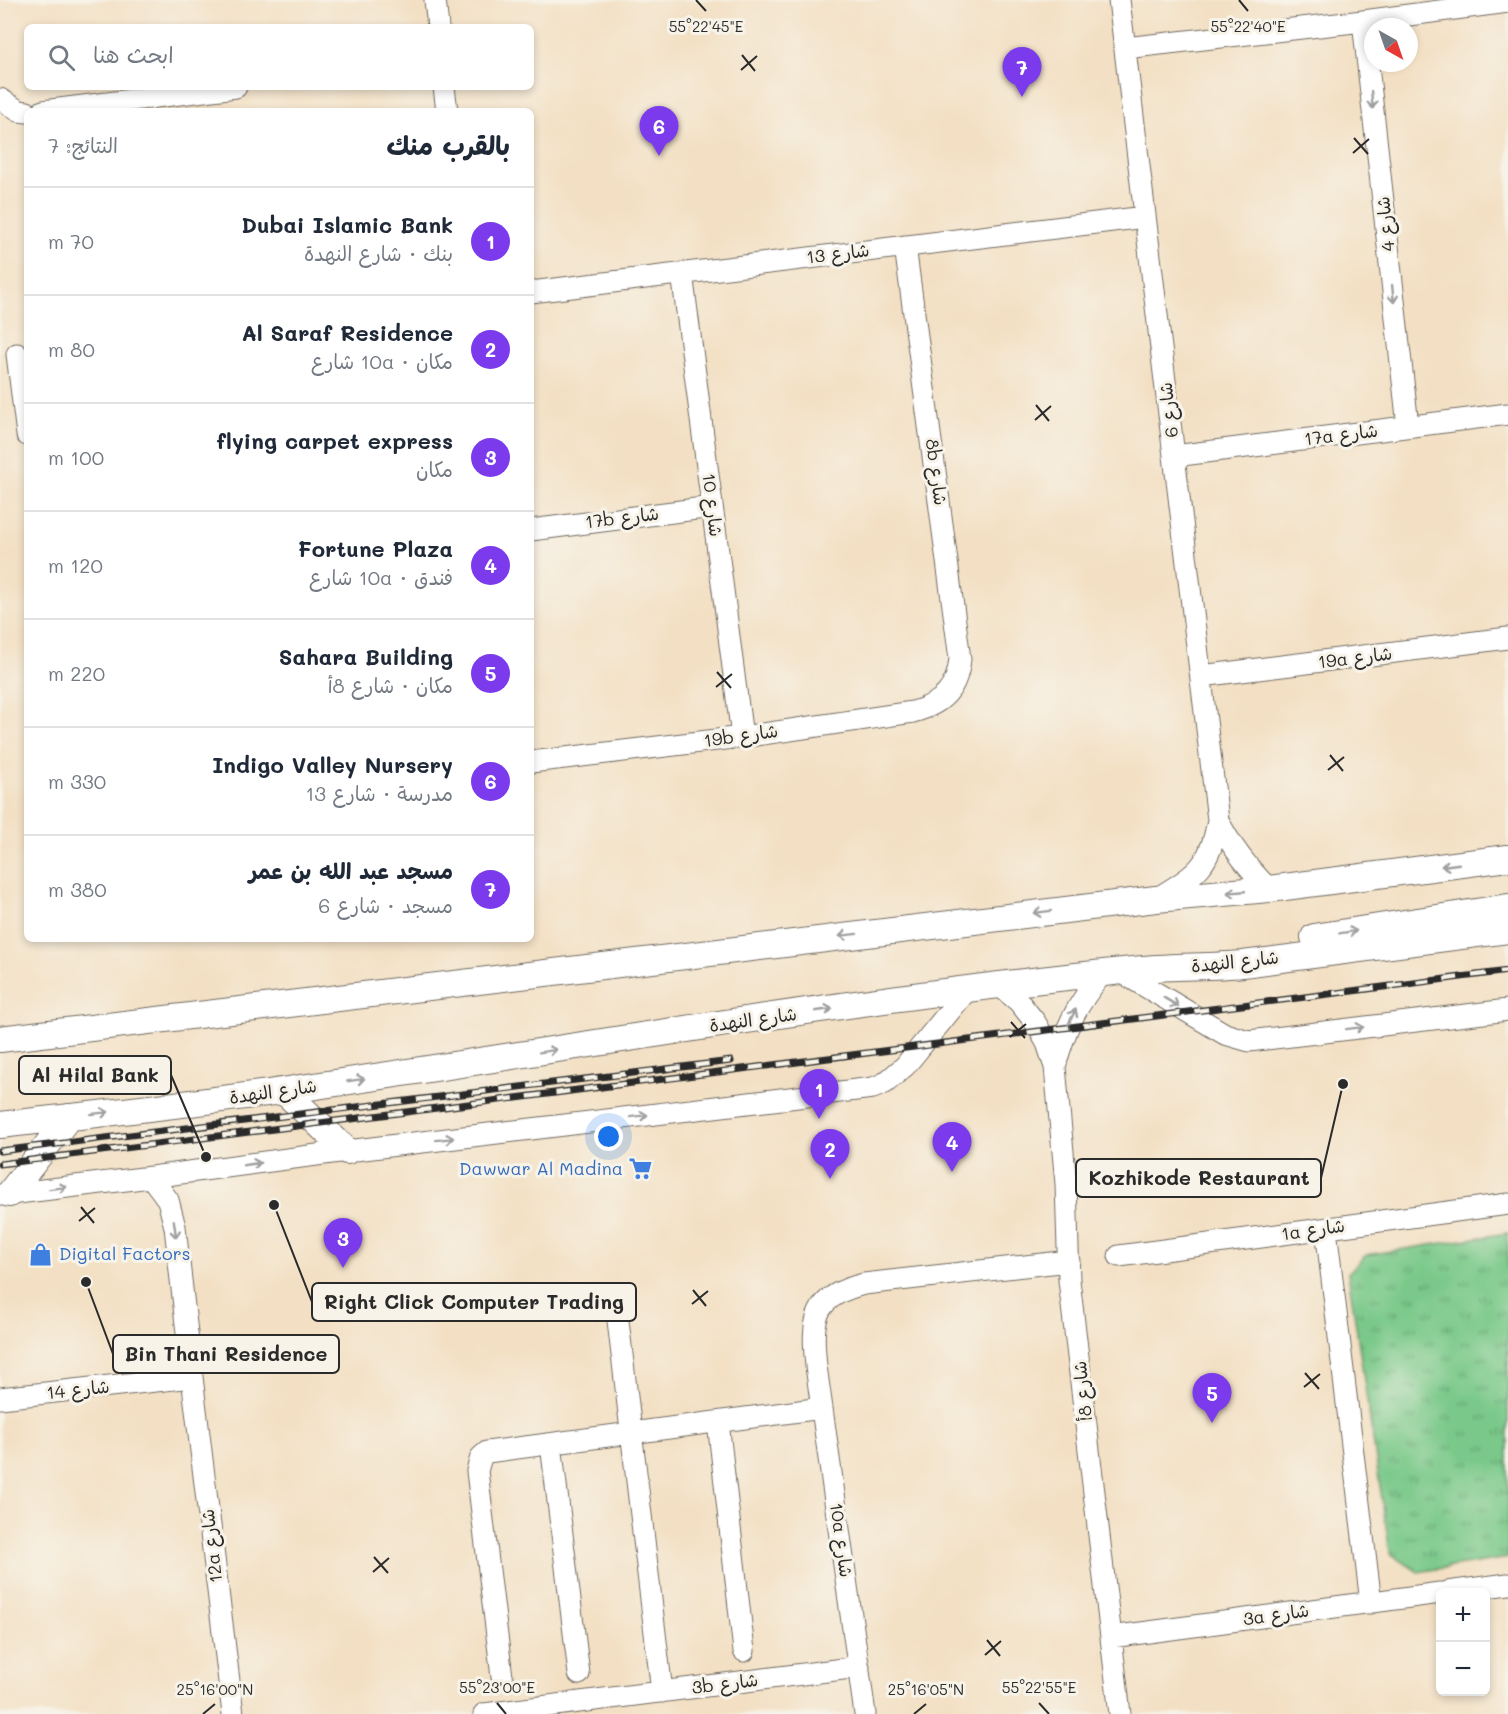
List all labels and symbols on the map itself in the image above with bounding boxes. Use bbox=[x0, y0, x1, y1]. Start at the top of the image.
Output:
text: 55°22'45"E bbox=[669, 16, 744, 36]
text: 55°22'40"E bbox=[1210, 16, 1286, 36]
north arrow bbox=[1364, 18, 1418, 72]
pin: 7 bbox=[1002, 48, 1042, 97]
one-way arrow bbox=[1366, 90, 1377, 110]
pin: 6 bbox=[640, 106, 678, 156]
street label: شارع 4 bbox=[1370, 195, 1401, 253]
street label: شارع 13 bbox=[805, 237, 871, 270]
one-way arrow bbox=[1388, 284, 1399, 304]
street label: شارع 6 bbox=[1153, 381, 1184, 439]
street label: 17a شارع bbox=[1303, 418, 1379, 451]
street label: 8b شارع bbox=[919, 437, 954, 507]
street label: شارع 10 bbox=[696, 472, 729, 538]
street label: 17b شارع bbox=[584, 501, 660, 534]
street label: 19a شارع bbox=[1316, 641, 1393, 674]
street label: 19b شارع bbox=[702, 718, 780, 753]
one-way arrow bbox=[1441, 860, 1460, 871]
one-way arrow bbox=[1226, 887, 1246, 898]
one-way arrow bbox=[1032, 907, 1052, 918]
one-way arrow bbox=[1337, 926, 1357, 937]
one-way arrow bbox=[839, 930, 859, 941]
street label: شارع النهدة bbox=[1190, 944, 1280, 979]
one-way arrow bbox=[1162, 997, 1179, 1009]
street label: شارع النهدة bbox=[708, 1001, 798, 1038]
one-way arrow bbox=[814, 1004, 834, 1015]
one-way arrow bbox=[1066, 1009, 1078, 1026]
one-way arrow bbox=[1345, 1023, 1365, 1034]
one-way arrow bbox=[538, 1045, 558, 1056]
callout: Al Hilal Bank bbox=[19, 1056, 171, 1094]
text: Al Hilal Bank bbox=[31, 1061, 159, 1087]
pin: 1 bbox=[800, 1070, 838, 1119]
street label: شارع النهدة bbox=[228, 1073, 318, 1110]
one-way arrow bbox=[345, 1074, 365, 1085]
one-way arrow bbox=[89, 1107, 109, 1118]
one-way arrow bbox=[628, 1111, 648, 1122]
your location bbox=[594, 1122, 623, 1151]
pin: 4 bbox=[932, 1122, 972, 1172]
pin: 2 bbox=[810, 1130, 850, 1179]
one-way arrow bbox=[435, 1133, 454, 1144]
place label: Dawwar Al Madina bbox=[459, 1156, 623, 1180]
supermarket icon: Dawwar Al Madina bbox=[628, 1156, 654, 1182]
one-way arrow bbox=[241, 1158, 261, 1169]
callout: Kozhikode Restaurant bbox=[1076, 1159, 1321, 1197]
text: Kozhikode Restaurant bbox=[1088, 1164, 1310, 1190]
one-way arrow bbox=[48, 1182, 68, 1193]
street label: 1a شارع bbox=[1280, 1213, 1346, 1246]
pin: 3 bbox=[324, 1218, 362, 1268]
one-way arrow bbox=[170, 1219, 181, 1238]
shop icon: Digital Factors bbox=[28, 1241, 54, 1267]
place label: Digital Factors bbox=[59, 1241, 190, 1265]
callout: Right Click Computer Trading bbox=[312, 1283, 636, 1321]
text: Right Click Computer Trading bbox=[324, 1288, 624, 1314]
callout: Bin Thani Residence bbox=[113, 1335, 339, 1373]
text: Bin Thani Residence bbox=[125, 1340, 327, 1366]
street label: شارع 8أ bbox=[1067, 1360, 1098, 1422]
street label: شارع 14 bbox=[45, 1374, 111, 1405]
pin: 5 bbox=[1192, 1374, 1232, 1423]
street label: 10a شارع bbox=[824, 1501, 859, 1579]
street label: 12a شارع bbox=[195, 1508, 228, 1584]
street label: 3a شارع bbox=[1241, 1598, 1311, 1632]
street label: 3b شارع bbox=[690, 1667, 760, 1700]
text: 55°23'00"E bbox=[459, 1677, 535, 1697]
text: 55°22'55"E bbox=[1002, 1677, 1077, 1697]
text: 25°16'00"N bbox=[177, 1679, 253, 1699]
text: 25°16'05"N bbox=[888, 1679, 964, 1699]

